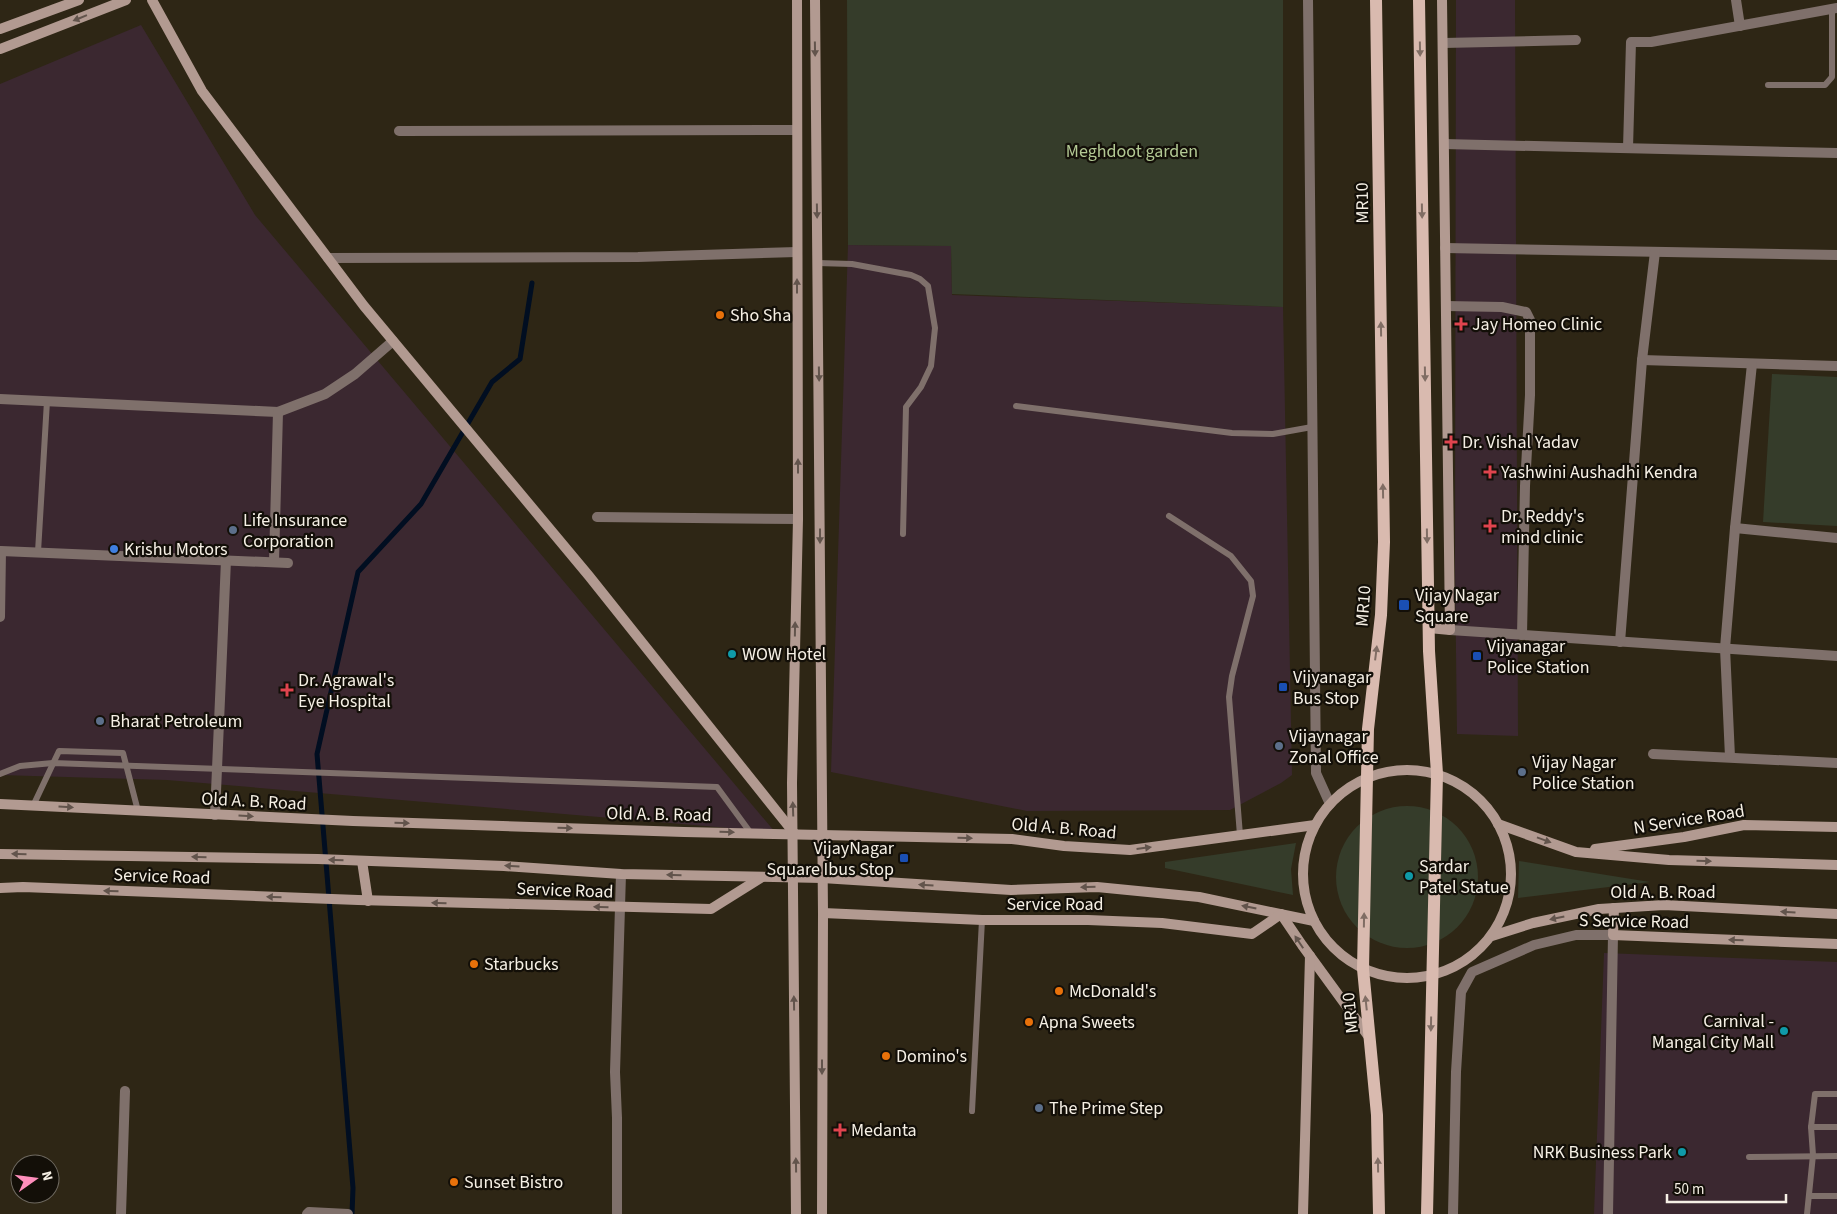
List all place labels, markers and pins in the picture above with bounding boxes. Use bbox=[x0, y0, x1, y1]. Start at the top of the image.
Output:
place label: Sho Sha bbox=[730, 303, 791, 328]
marker: Sho Sha bbox=[714, 309, 726, 321]
place label: Jay Homeo Clinic bbox=[1472, 312, 1602, 337]
marker: Jay Homeo Clinic bbox=[1454, 317, 1468, 331]
place label: Dr. Vishal Yadav bbox=[1462, 430, 1579, 455]
marker: Dr. Vishal Yadav bbox=[1444, 435, 1458, 449]
place label: Yashwini Aushadhi Kendra bbox=[1500, 460, 1698, 485]
marker: Yashwini Aushadhi Kendra bbox=[1483, 465, 1497, 479]
place label: Dr. Reddy's mind clinic bbox=[1501, 504, 1584, 550]
place label: Life Insurance Corporation bbox=[243, 508, 347, 554]
marker: Dr. Reddy's mind clinic bbox=[1483, 519, 1497, 533]
marker: Life Insurance Corporation bbox=[227, 524, 239, 536]
place label: Krishu Motors bbox=[124, 537, 228, 562]
marker: Krishu Motors bbox=[108, 543, 120, 555]
place label: Vijay Nagar Square bbox=[1415, 583, 1500, 629]
marker: Vijay Nagar Square bbox=[1397, 598, 1411, 612]
place label: Vijyanagar Police Station bbox=[1487, 634, 1590, 680]
place label: WOW Hotel bbox=[742, 642, 826, 667]
marker: WOW Hotel bbox=[726, 648, 738, 660]
marker: Vijyanagar Police Station bbox=[1471, 650, 1483, 662]
place label: Vijyanagar Bus Stop bbox=[1293, 665, 1372, 711]
place label: Dr. Agrawal's Eye Hospital bbox=[298, 668, 394, 714]
marker: Vijyanagar Bus Stop bbox=[1277, 681, 1289, 693]
marker: Dr. Agrawal's Eye Hospital bbox=[280, 683, 294, 697]
place label: Bharat Petroleum bbox=[110, 709, 242, 734]
marker: Bharat Petroleum bbox=[94, 715, 106, 727]
place label: Vijaynagar Zonal Office bbox=[1289, 724, 1379, 770]
marker: Vijaynagar Zonal Office bbox=[1273, 740, 1285, 752]
place label: Vijay Nagar Police Station bbox=[1532, 750, 1635, 796]
marker: Vijay Nagar Police Station bbox=[1516, 766, 1528, 778]
place label: VijayNagar Square Ibus Stop bbox=[767, 836, 895, 882]
marker: VijayNagar Square Ibus Stop bbox=[898, 852, 910, 864]
place label: Sardar Patel Statue bbox=[1419, 854, 1509, 900]
marker: Sardar Patel Statue bbox=[1403, 870, 1415, 882]
place label: Starbucks bbox=[484, 952, 559, 977]
marker: Starbucks bbox=[468, 958, 480, 970]
place label: McDonald's bbox=[1069, 979, 1156, 1004]
marker: McDonald's bbox=[1053, 985, 1065, 997]
place label: Carnival - Mangal City Mall bbox=[1652, 1009, 1774, 1055]
place label: Apna Sweets bbox=[1039, 1010, 1135, 1035]
marker: Apna Sweets bbox=[1023, 1016, 1035, 1028]
marker: Carnival - Mangal City Mall bbox=[1778, 1025, 1790, 1037]
place label: Domino's bbox=[896, 1044, 967, 1069]
marker: Domino's bbox=[880, 1050, 892, 1062]
place label: The Prime Step bbox=[1049, 1096, 1163, 1121]
marker: The Prime Step bbox=[1033, 1102, 1045, 1114]
place label: Medanta bbox=[851, 1118, 917, 1143]
marker: Medanta bbox=[833, 1123, 847, 1137]
place label: NRK Business Park bbox=[1533, 1140, 1672, 1165]
marker: NRK Business Park bbox=[1676, 1146, 1688, 1158]
place label: Sunset Bistro bbox=[464, 1170, 563, 1195]
marker: Sunset Bistro bbox=[448, 1176, 460, 1188]

